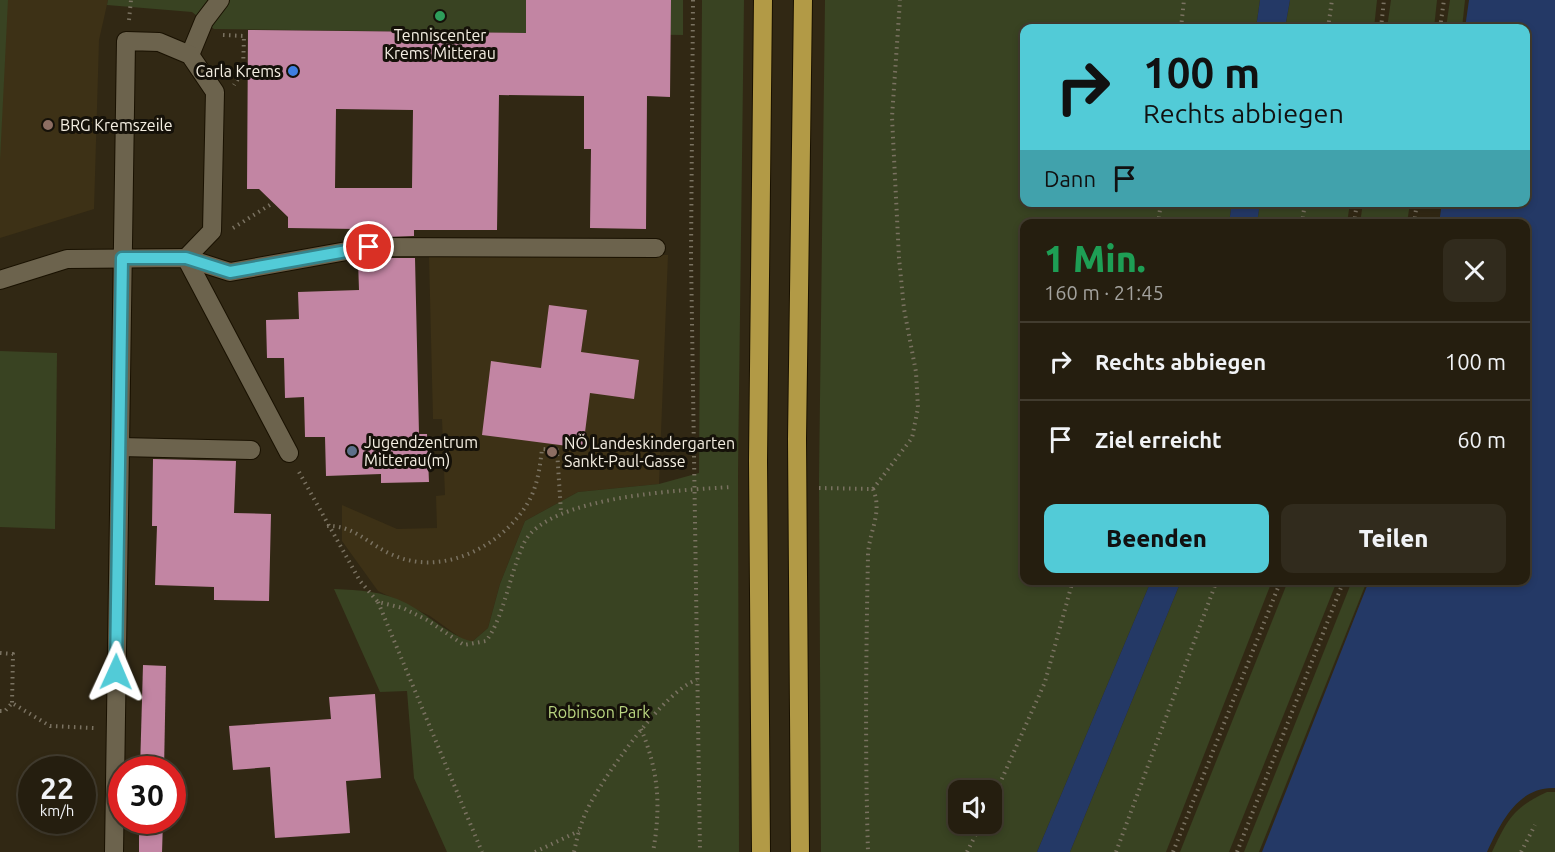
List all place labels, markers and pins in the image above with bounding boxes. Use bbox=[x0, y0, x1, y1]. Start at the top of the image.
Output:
marker: Tenniscenter Krems Mitterau bbox=[433, 9, 447, 23]
place label: Tenniscenter Krems Mitterau bbox=[384, 26, 496, 62]
place label: Carla Krems bbox=[195, 62, 281, 80]
marker: Carla Krems bbox=[286, 64, 300, 78]
place label: BRG Kremszeile bbox=[60, 116, 173, 134]
marker: BRG Kremszeile bbox=[41, 118, 55, 132]
pin bbox=[343, 221, 394, 272]
place label: Jugendzentrum Mitterau(m) bbox=[364, 433, 478, 470]
place label: NÖ Landeskindergarten Sankt-Paul-Gasse bbox=[564, 434, 735, 470]
marker: Jugendzentrum Mitterau(m) bbox=[345, 444, 359, 458]
marker: NÖ Landeskindergarten Sankt-Paul-Gasse bbox=[545, 445, 559, 459]

